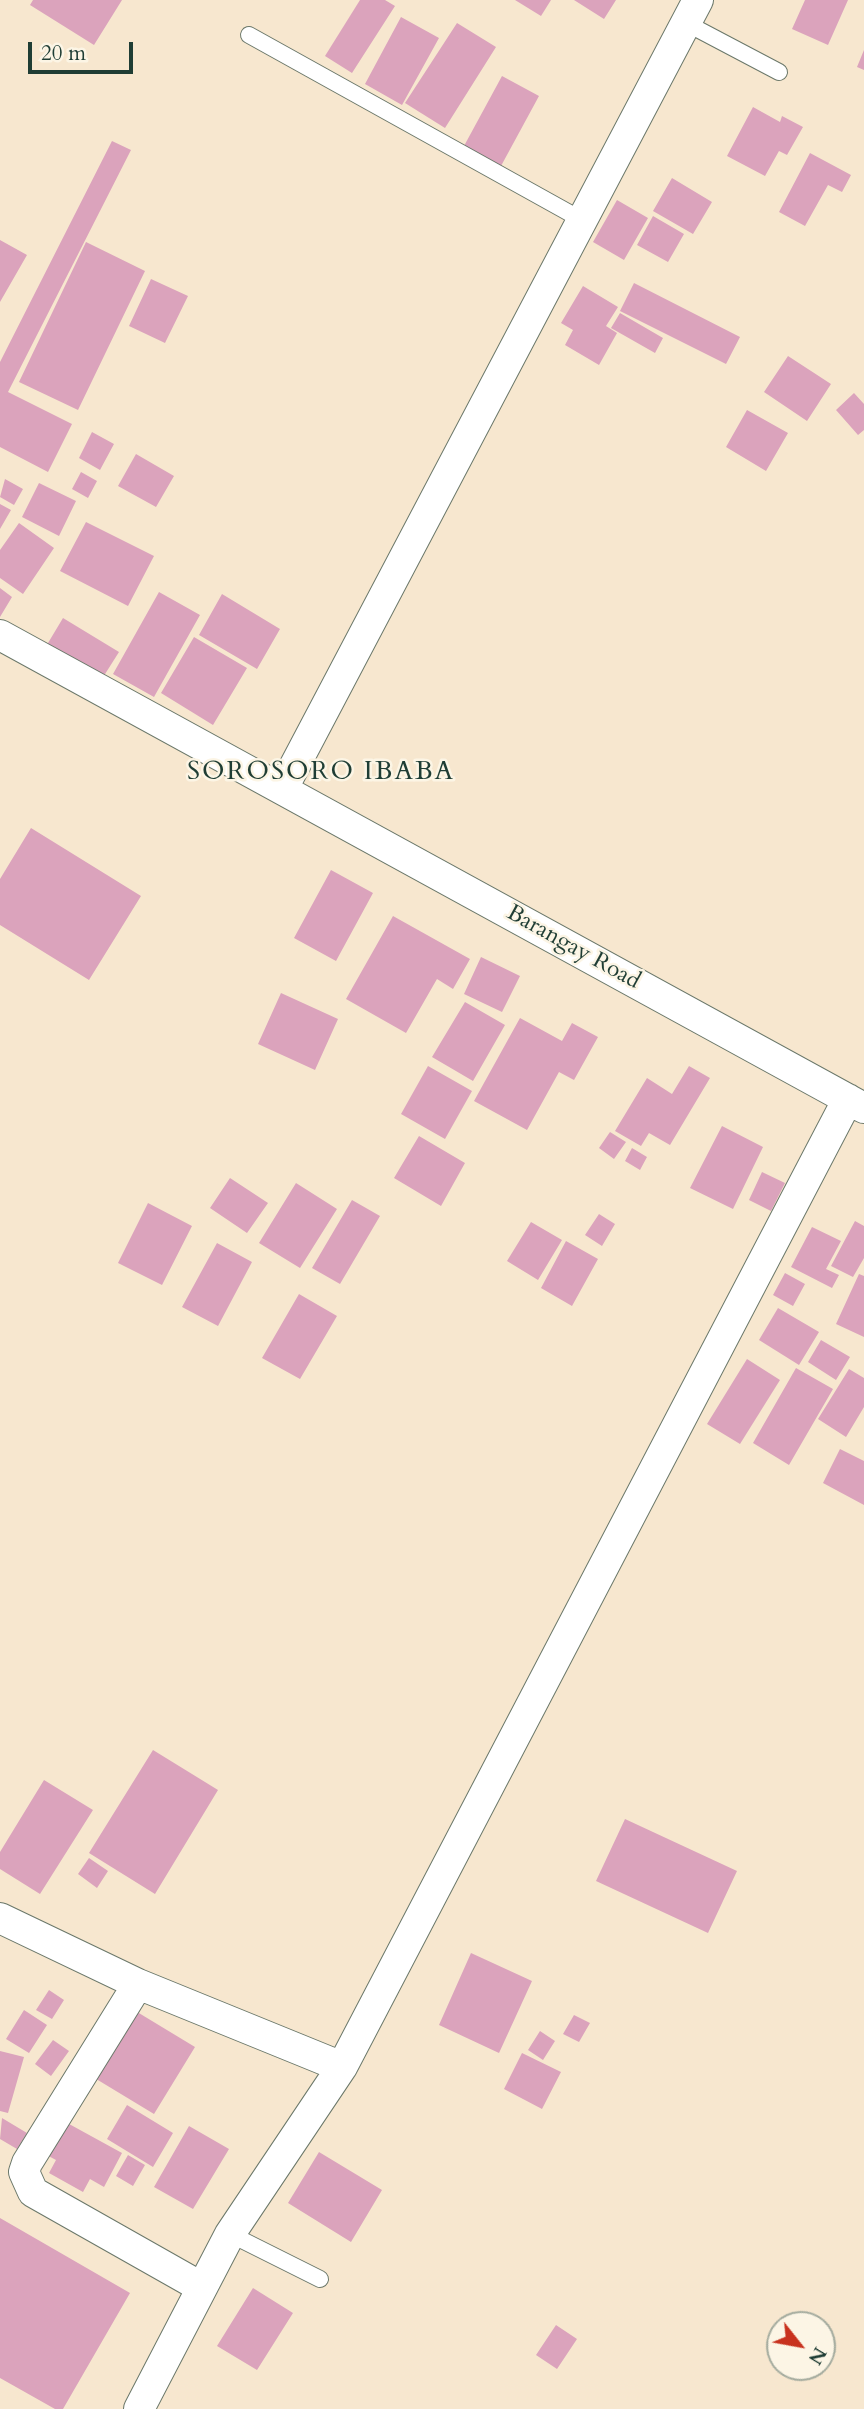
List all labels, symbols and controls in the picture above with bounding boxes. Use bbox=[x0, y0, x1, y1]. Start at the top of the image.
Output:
scale bar bbox=[32, 28, 136, 72]
text: 20 m bbox=[41, 39, 86, 68]
district label: SOROSORO IBABA bbox=[189, 757, 453, 789]
street label: Barangay Road bbox=[501, 900, 645, 996]
north arrow bbox=[766, 2311, 836, 2381]
text: N bbox=[802, 2342, 833, 2370]

